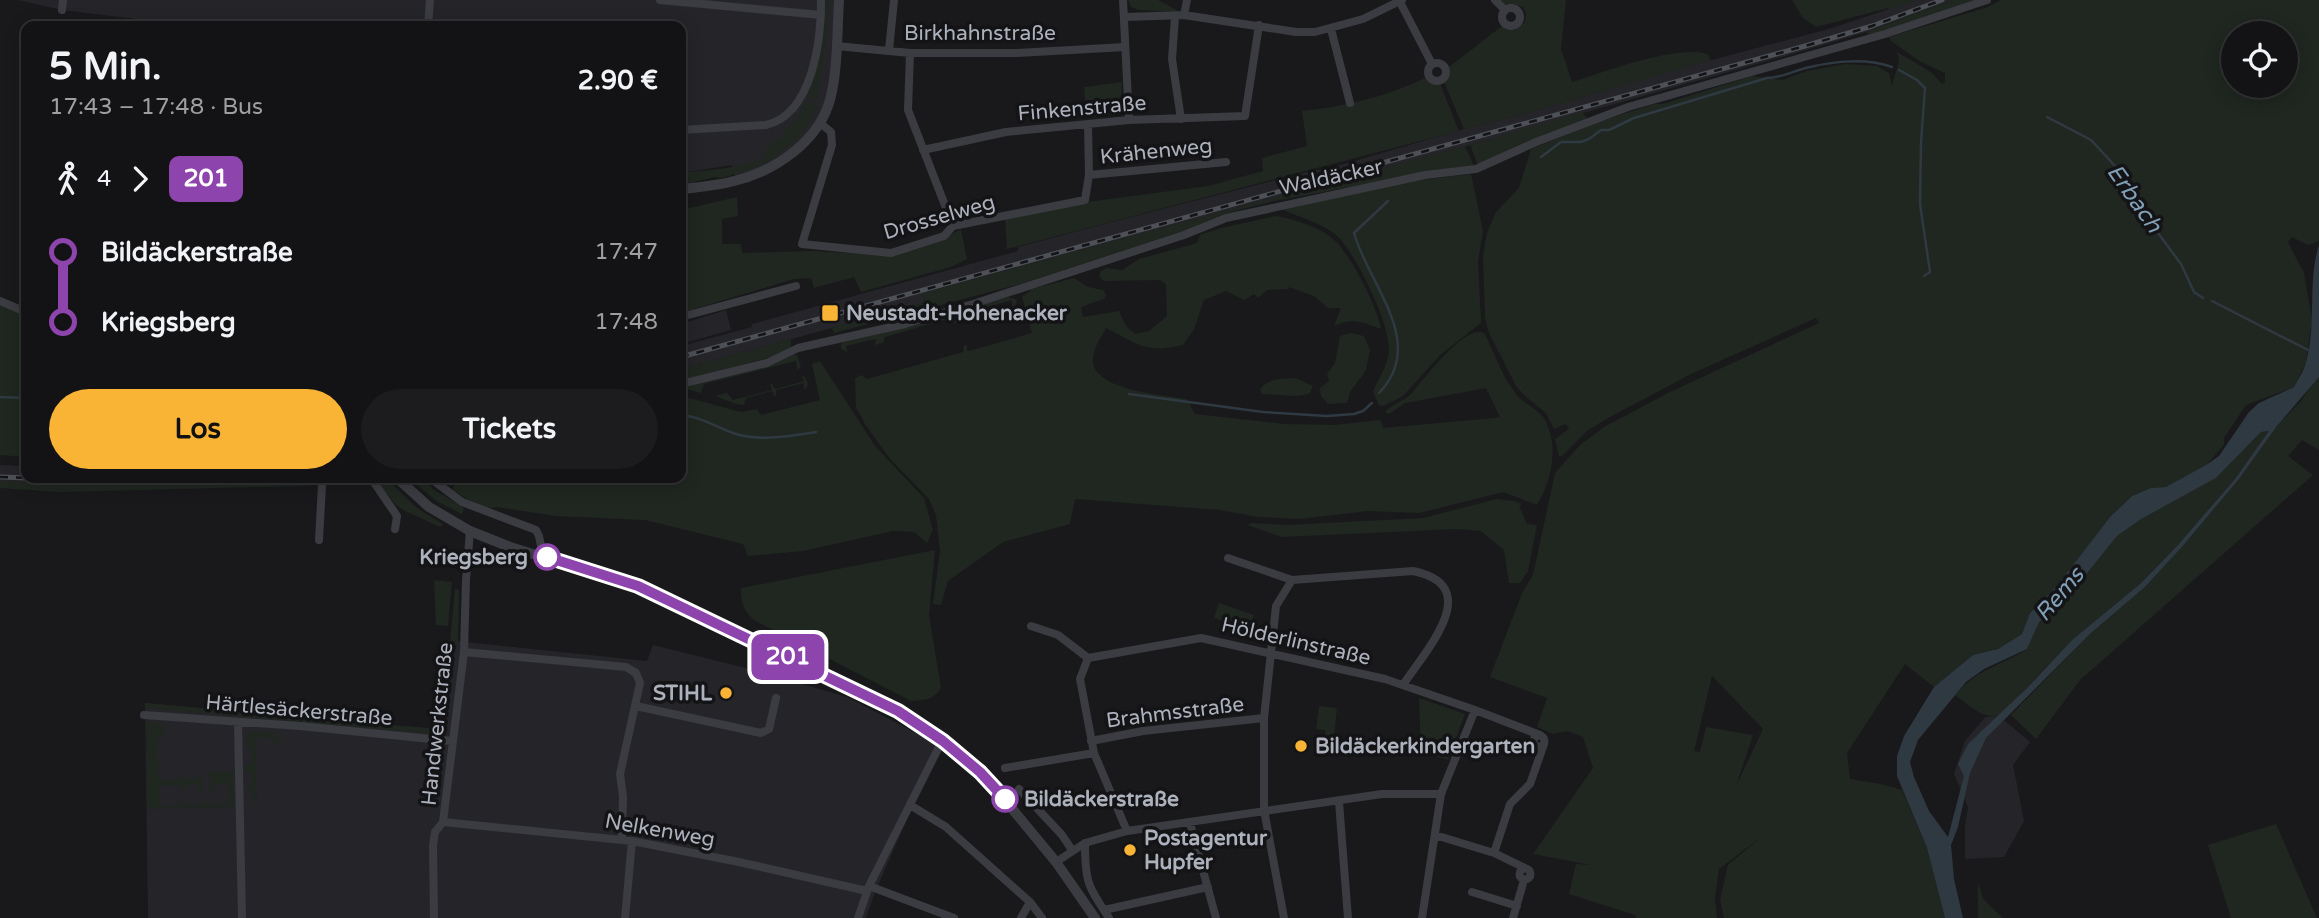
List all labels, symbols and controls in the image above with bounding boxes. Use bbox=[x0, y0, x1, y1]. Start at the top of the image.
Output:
street label: Birkhahnstraße bbox=[904, 21, 1056, 46]
map controls bbox=[2221, 21, 2298, 98]
button: locate bbox=[2221, 21, 2298, 98]
text: 5 Min. bbox=[49, 44, 162, 90]
text: 2.90 € bbox=[578, 65, 658, 96]
street label: Finkenstraße bbox=[1017, 90, 1147, 127]
text: 17:43 – 17:48 · Bus bbox=[49, 93, 263, 121]
street label: Krähenweg bbox=[1099, 133, 1213, 170]
street label: Waldäcker bbox=[1277, 154, 1385, 201]
water label: Erbach bbox=[2101, 159, 2168, 239]
icon: walk bbox=[49, 160, 87, 198]
icon: forward bbox=[121, 160, 159, 198]
text: 201 bbox=[183, 164, 229, 193]
text: 4 bbox=[97, 165, 111, 193]
street label: Drosselweg bbox=[880, 190, 998, 245]
text: Bildäckerstraße bbox=[101, 237, 293, 268]
text: 17:47 bbox=[594, 238, 658, 266]
place label: Neustadt-Hohenacker bbox=[846, 301, 1068, 326]
marker: Neustadt-Hohenacker bbox=[820, 303, 840, 323]
text: Kriegsberg bbox=[101, 307, 236, 338]
text: 17:48 bbox=[594, 308, 658, 336]
button: Los bbox=[49, 389, 347, 469]
button: Tickets bbox=[361, 389, 658, 469]
marker: Kriegsberg bbox=[534, 544, 560, 570]
place label: Kriegsberg bbox=[419, 545, 528, 570]
water label: Rems bbox=[2029, 561, 2092, 627]
street label: Hölderlinstraße bbox=[1219, 612, 1373, 671]
line badge: 201 bbox=[748, 634, 828, 680]
street label: Handwerkstraße bbox=[416, 641, 459, 807]
text: 201 bbox=[765, 642, 811, 671]
place label: STIHL bbox=[653, 681, 713, 706]
marker: STIHL bbox=[718, 685, 734, 701]
street label: Härtlesäckerstraße bbox=[204, 690, 394, 731]
street label: Brahmsstraße bbox=[1105, 692, 1246, 733]
place label: Bildäckerkindergarten bbox=[1315, 734, 1535, 759]
marker: Bildäckerkindergarten bbox=[1293, 738, 1309, 754]
marker: Bildäckerstraße bbox=[992, 786, 1018, 812]
place label: Bildäckerstraße bbox=[1024, 787, 1179, 812]
street label: Nelkenweg bbox=[603, 809, 717, 852]
place label: Postagentur Hupfer bbox=[1144, 826, 1268, 875]
marker: Postagentur Hupfer bbox=[1122, 842, 1138, 858]

